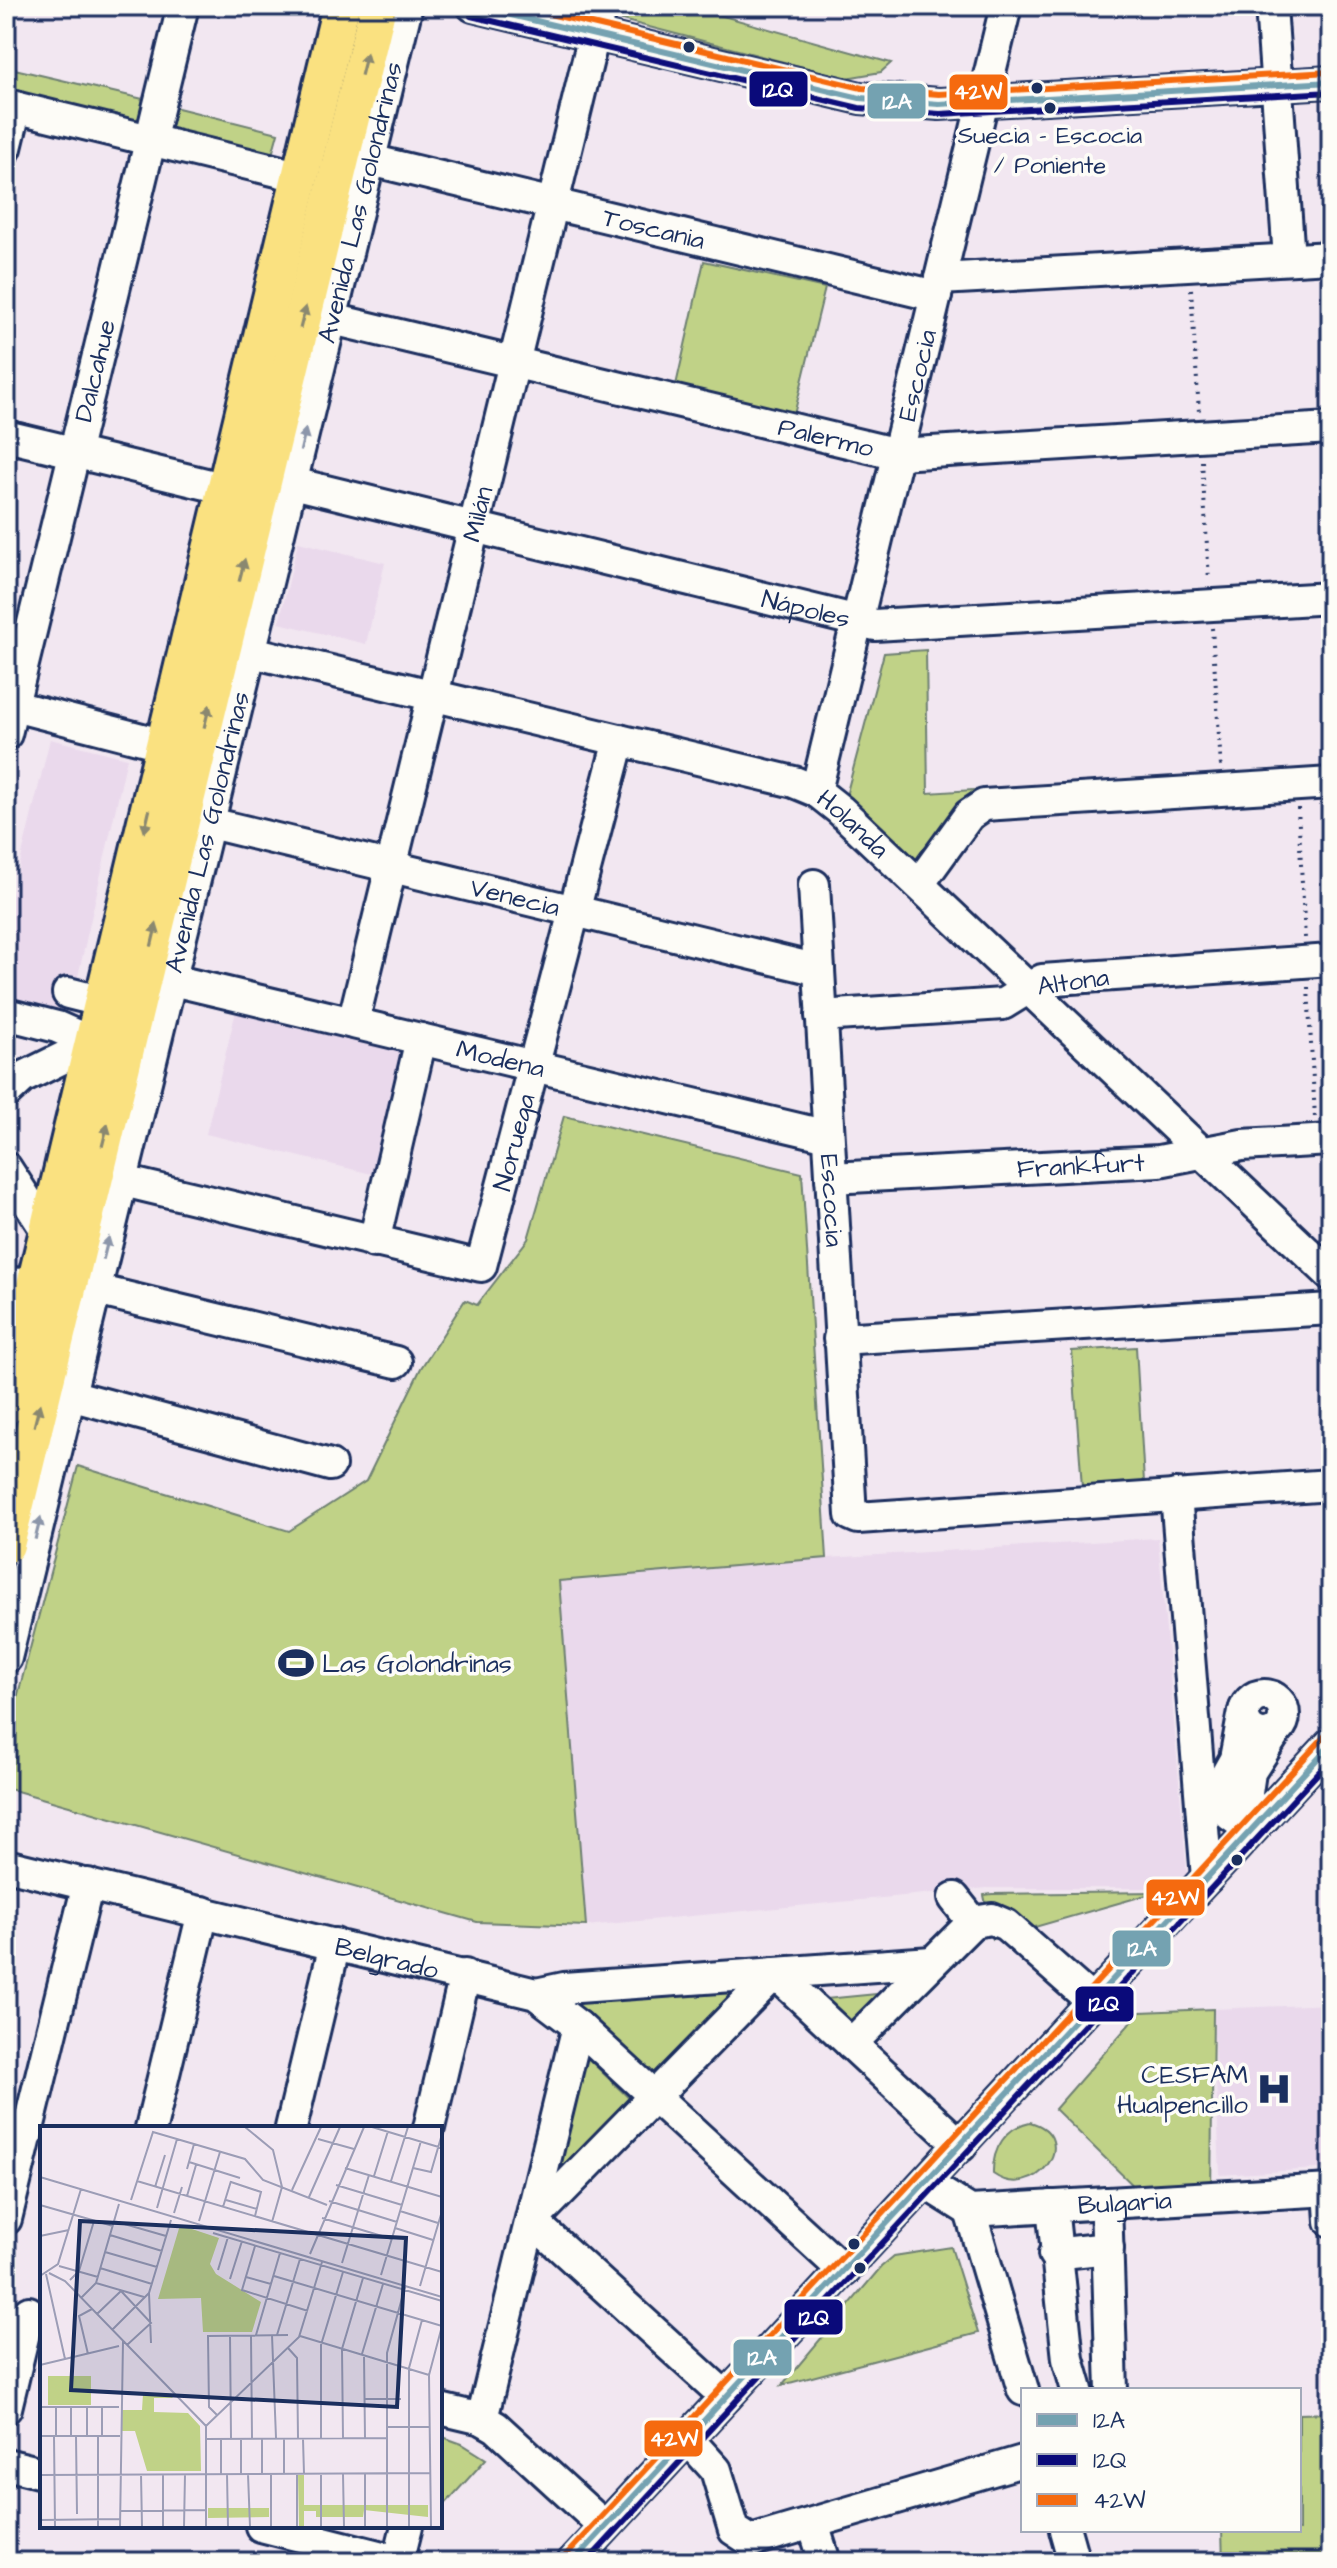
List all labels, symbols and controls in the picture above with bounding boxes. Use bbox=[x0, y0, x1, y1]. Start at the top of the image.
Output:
unlabelled marker bbox=[681, 39, 697, 55]
one-way arrow bbox=[358, 52, 371, 77]
street label: Avenida Las Golondrinas bbox=[309, 58, 412, 347]
line badge: 12Q bbox=[748, 70, 809, 108]
line badge: 42W bbox=[948, 73, 1009, 111]
text: 12Q bbox=[762, 75, 794, 106]
text: 42W bbox=[954, 77, 1002, 108]
unlabelled marker bbox=[1029, 80, 1045, 96]
line badge: 12A bbox=[866, 82, 927, 120]
text: 12A bbox=[882, 87, 913, 118]
marker: Suecia - Escocia / Poniente bbox=[1042, 100, 1058, 116]
place label: Suecia - Escocia / Poniente bbox=[958, 119, 1142, 183]
street label: Toscania bbox=[599, 200, 708, 259]
one-way arrow bbox=[297, 304, 310, 329]
street label: Dalcahue bbox=[66, 316, 125, 426]
street label: Escocia bbox=[889, 326, 946, 425]
street label: Palermo bbox=[774, 409, 878, 467]
one-way arrow bbox=[297, 428, 310, 453]
street label: Milán bbox=[454, 483, 502, 546]
one-way arrow bbox=[237, 557, 249, 582]
street label: Nápoles bbox=[758, 581, 854, 637]
street label: Avenida Las Golondrinas bbox=[156, 688, 259, 976]
one-way arrow bbox=[201, 703, 213, 728]
street label: Holanda bbox=[809, 781, 897, 867]
one-way arrow bbox=[141, 809, 153, 834]
street label: Venecia bbox=[467, 869, 563, 926]
one-way arrow bbox=[148, 922, 161, 947]
street label: Altona bbox=[1035, 959, 1111, 1005]
street label: Modena bbox=[453, 1031, 548, 1087]
street label: Noruega bbox=[484, 1090, 544, 1195]
one-way arrow bbox=[100, 1123, 112, 1148]
street label: Frankfurt bbox=[1016, 1145, 1146, 1187]
street label: Escocia bbox=[811, 1153, 852, 1248]
one-way arrow bbox=[101, 1235, 113, 1260]
one-way arrow bbox=[32, 1402, 44, 1427]
one-way arrow bbox=[32, 1515, 45, 1540]
sports icon: Las Golondrinas bbox=[277, 1644, 315, 1682]
place label: Las Golondrinas bbox=[322, 1646, 512, 1682]
unlabelled marker bbox=[1229, 1852, 1245, 1868]
line badge: 42W bbox=[1145, 1878, 1206, 1917]
text: 42W bbox=[1151, 1883, 1199, 1914]
street label: Belgrado bbox=[331, 1929, 443, 1989]
line badge: 12A bbox=[1111, 1929, 1172, 1968]
text: 12A bbox=[1127, 1934, 1158, 1965]
line badge: 12Q bbox=[1074, 1985, 1135, 2023]
text: 12Q bbox=[1088, 1989, 1120, 2020]
place label: CESFAM Hualpencillo bbox=[1117, 2057, 1248, 2123]
hospital icon: CESFAM Hualpencillo bbox=[1255, 2070, 1293, 2108]
inset map bbox=[40, 2126, 442, 2528]
street label: Bulgaria bbox=[1077, 2182, 1173, 2224]
unlabelled marker bbox=[846, 2236, 862, 2252]
unlabelled marker bbox=[852, 2260, 868, 2276]
line badge: 12Q bbox=[783, 2298, 844, 2336]
text: 12Q bbox=[798, 2303, 830, 2334]
line badge: 12A bbox=[732, 2338, 793, 2377]
text: 12A bbox=[747, 2343, 778, 2374]
legend bbox=[1021, 2388, 1301, 2532]
text: 12A bbox=[1093, 2404, 1125, 2438]
line badge: 42W bbox=[643, 2419, 704, 2458]
text: 42W bbox=[650, 2424, 698, 2455]
text: 12Q bbox=[1093, 2444, 1127, 2478]
text: 42W bbox=[1093, 2484, 1146, 2518]

